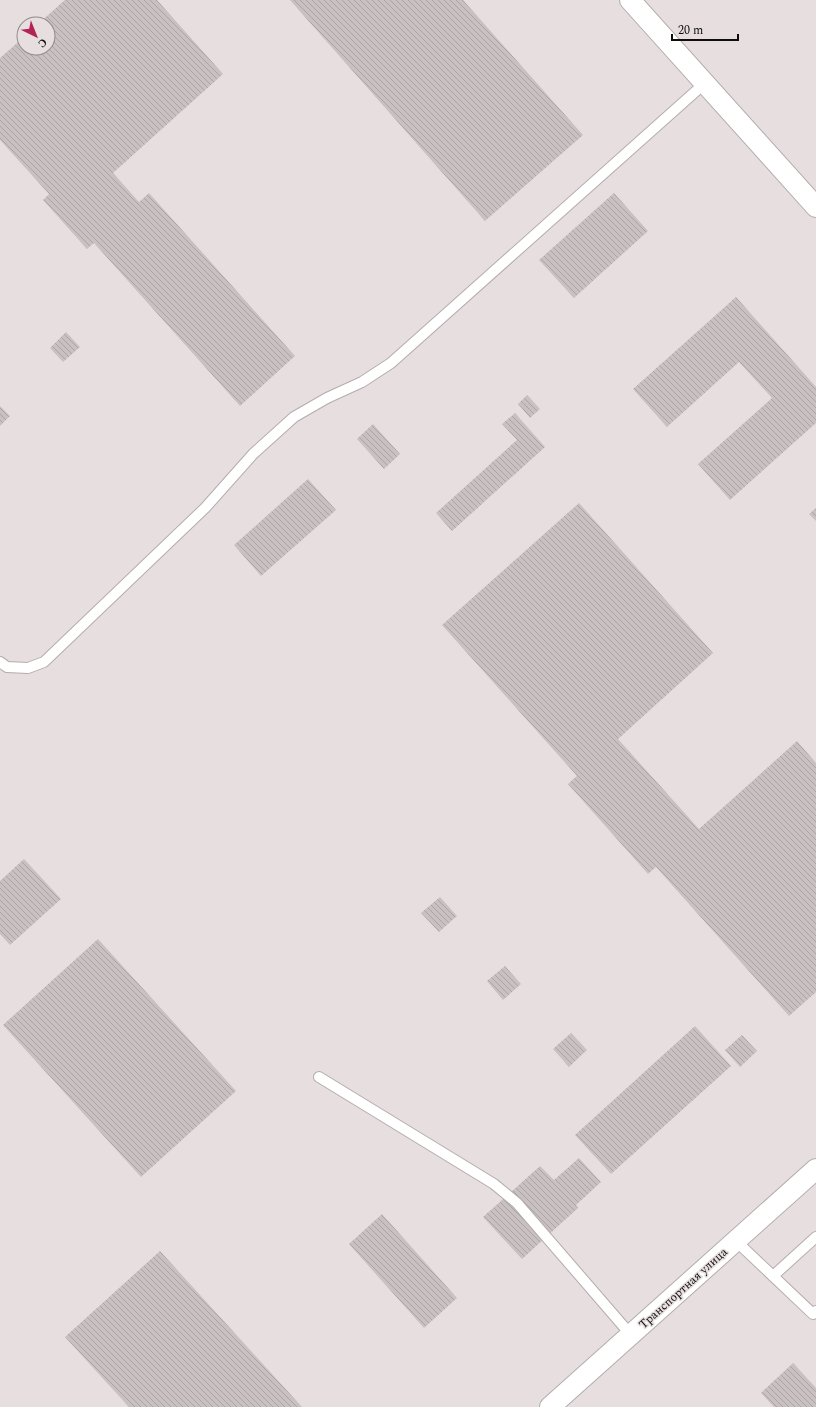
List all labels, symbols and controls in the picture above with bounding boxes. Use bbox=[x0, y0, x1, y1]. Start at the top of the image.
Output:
north arrow bbox=[16, 16, 56, 56]
scale bar bbox=[672, 16, 738, 42]
text: 20 m bbox=[678, 21, 703, 40]
text: С bbox=[34, 34, 51, 52]
street label: Транспортная улица bbox=[635, 1243, 732, 1334]

